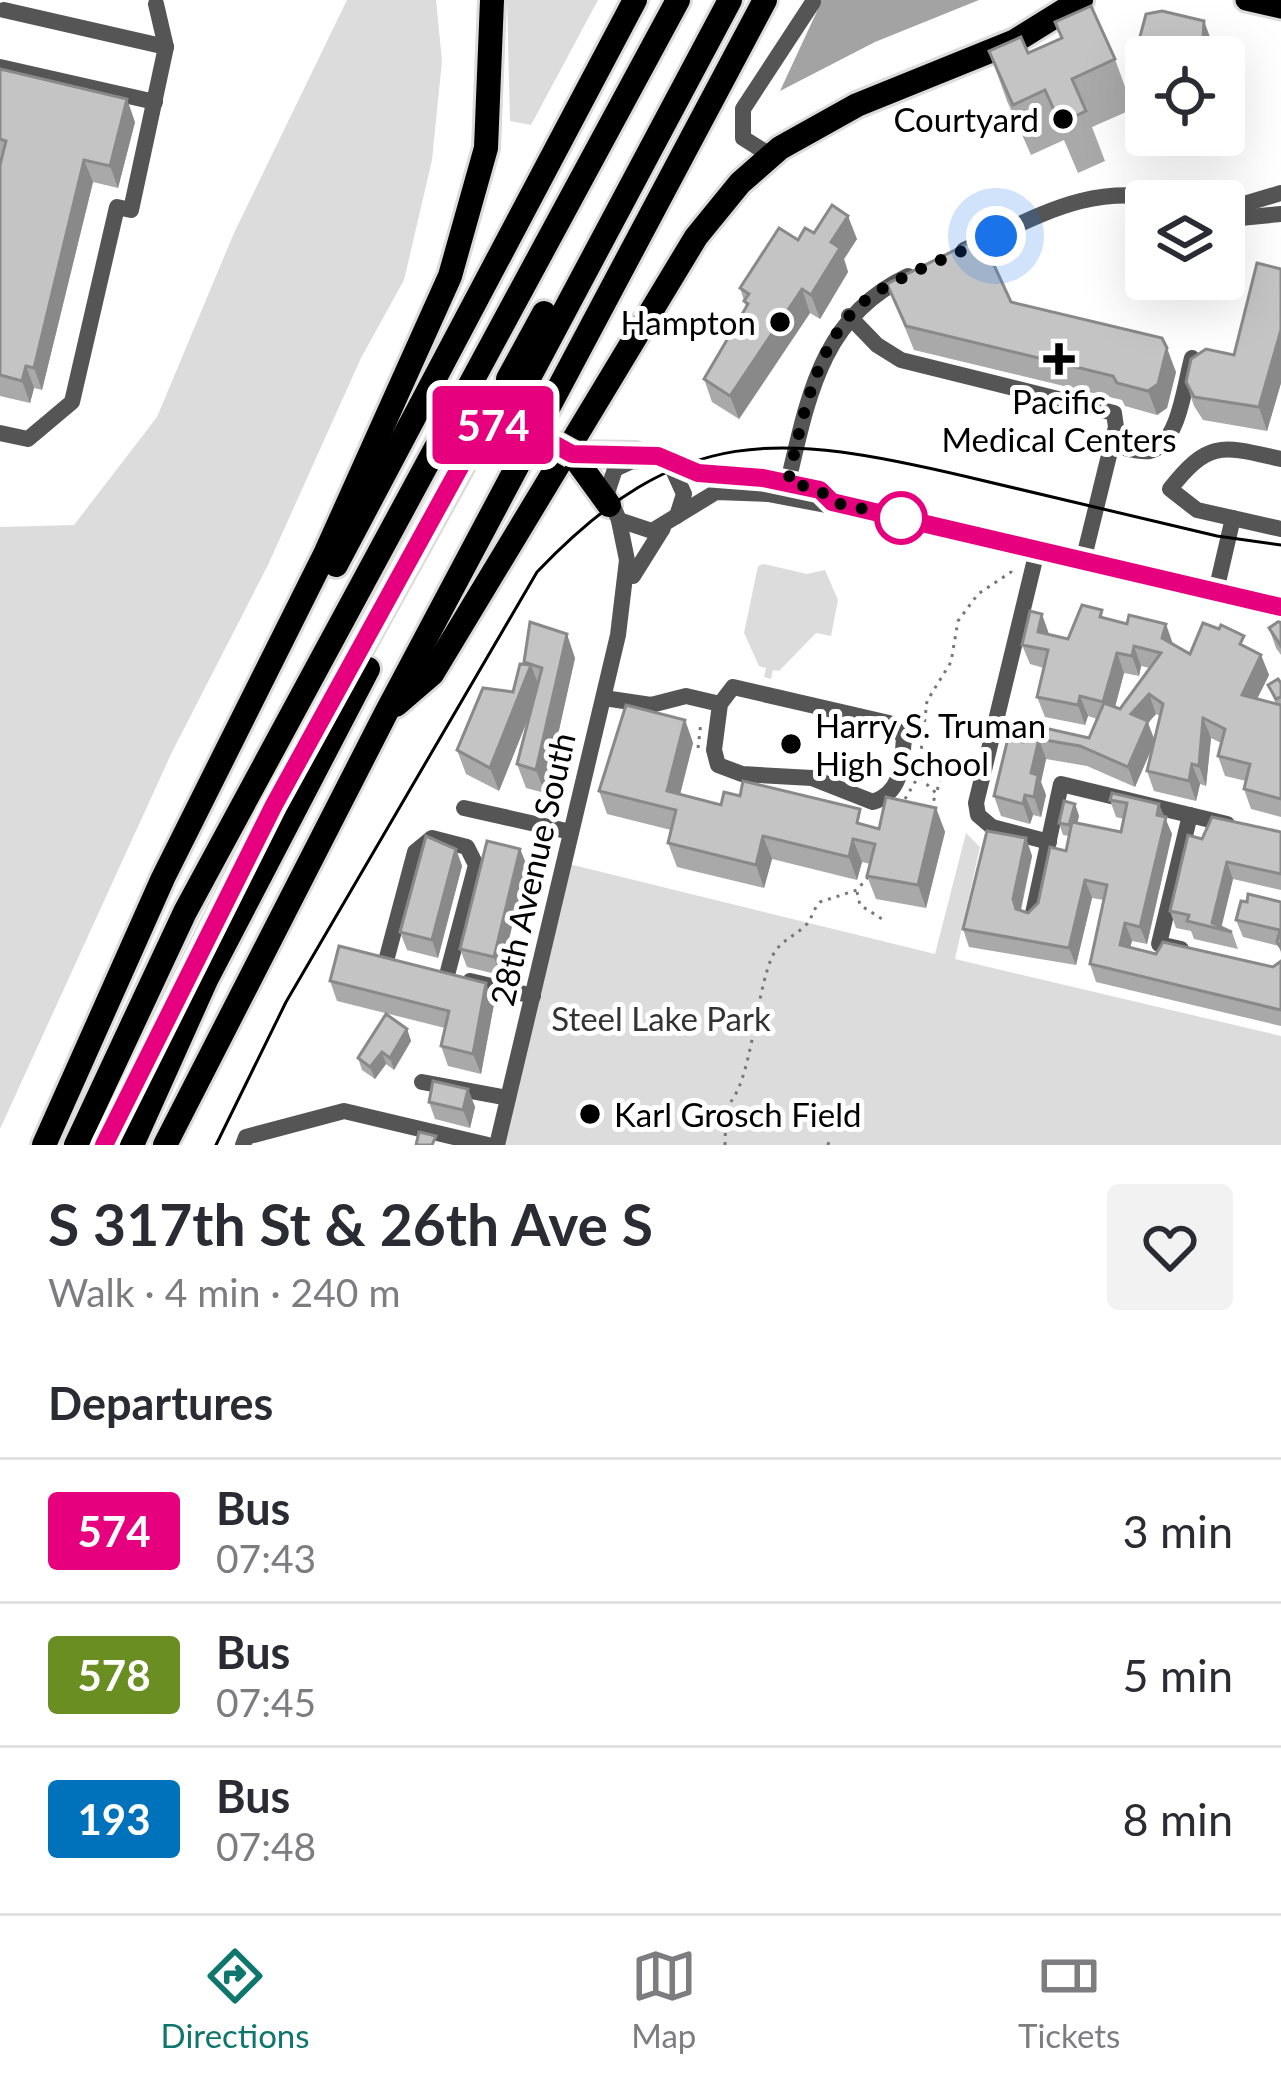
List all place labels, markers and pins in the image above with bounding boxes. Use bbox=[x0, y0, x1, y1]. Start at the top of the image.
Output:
place label: Courtyard bbox=[893, 99, 1039, 139]
marker: Courtyard bbox=[1050, 106, 1076, 132]
place label: Hampton bbox=[621, 302, 756, 342]
marker: Hampton bbox=[767, 309, 793, 335]
marker: Pacific Medical Centers bbox=[1043, 343, 1075, 375]
place label: Pacific Medical Centers bbox=[941, 381, 1177, 459]
unlabelled marker bbox=[876, 493, 926, 543]
place label: Harry S. Truman High School bbox=[815, 705, 1046, 783]
marker: Harry S. Truman High School bbox=[778, 731, 804, 757]
place label: Karl Grosch Field bbox=[614, 1094, 861, 1134]
marker: Karl Grosch Field bbox=[577, 1101, 603, 1127]

